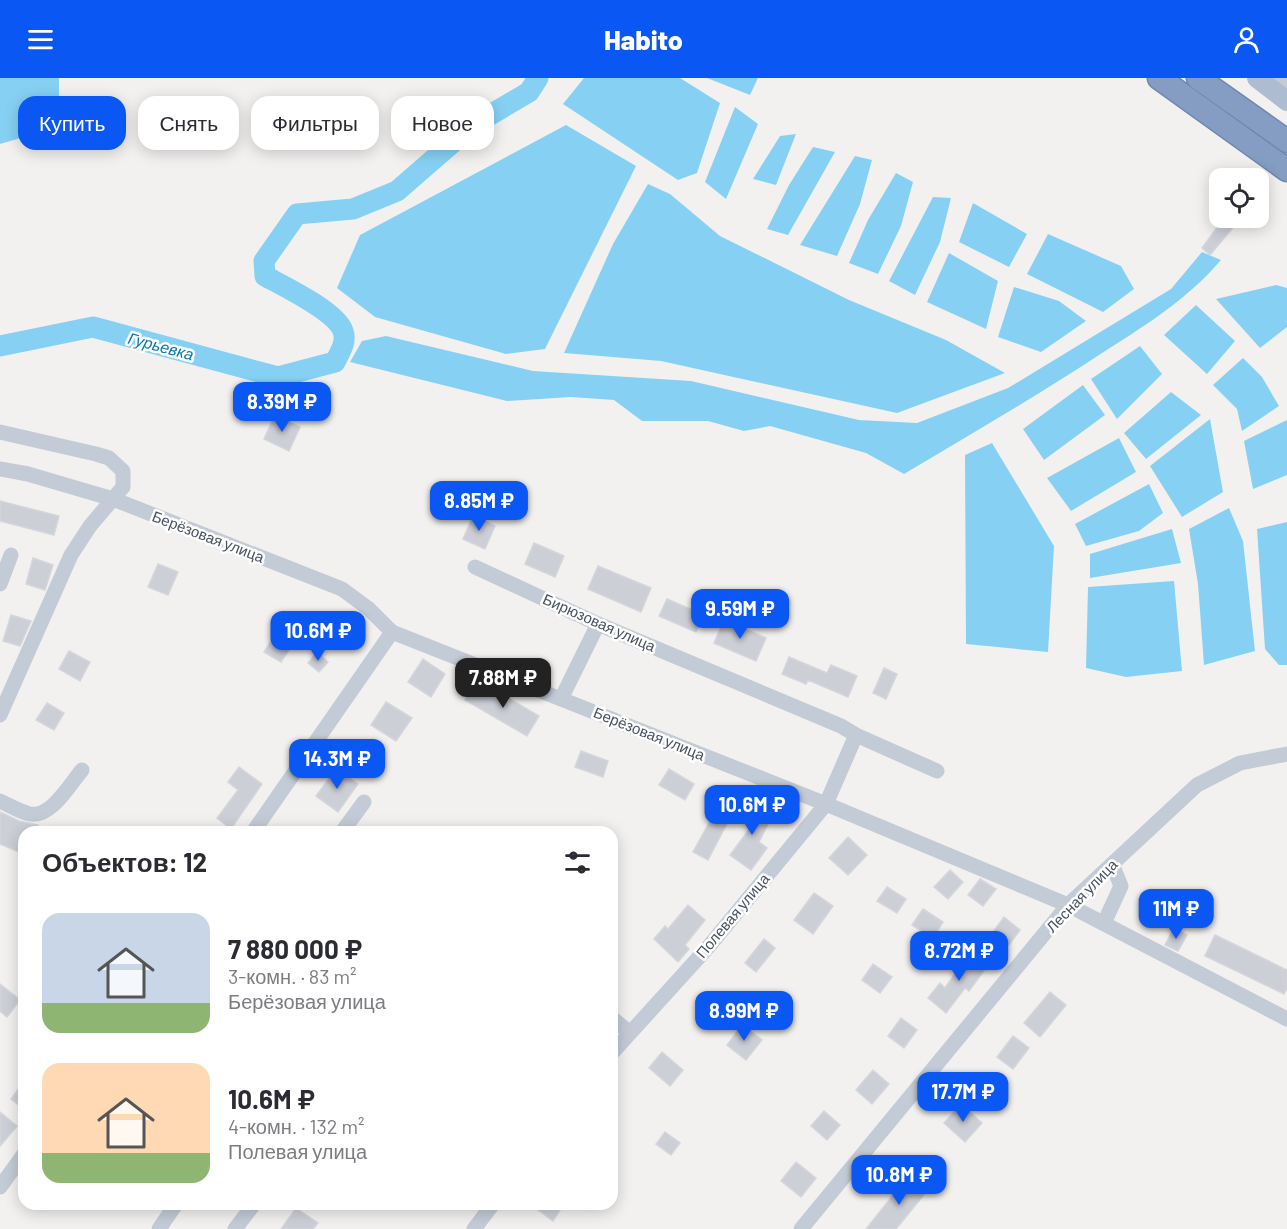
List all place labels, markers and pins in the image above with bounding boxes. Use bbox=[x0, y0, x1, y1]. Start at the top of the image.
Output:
pin: 8.39M ₽ bbox=[227, 382, 337, 433]
pin: 8.85M ₽ bbox=[424, 481, 534, 532]
pin: 9.59M ₽ bbox=[685, 589, 795, 640]
pin: 10.6M ₽ bbox=[263, 611, 373, 662]
pin: 7.88M ₽ bbox=[448, 658, 558, 709]
pin: 14.3M ₽ bbox=[282, 739, 392, 790]
pin: 10.6M ₽ bbox=[697, 785, 807, 836]
pin: 11M ₽ bbox=[1134, 889, 1218, 940]
pin: 8.72M ₽ bbox=[904, 931, 1014, 982]
pin: 8.99M ₽ bbox=[689, 991, 799, 1042]
pin: 17.7M ₽ bbox=[908, 1072, 1018, 1123]
pin: 10.8M ₽ bbox=[844, 1155, 954, 1206]

